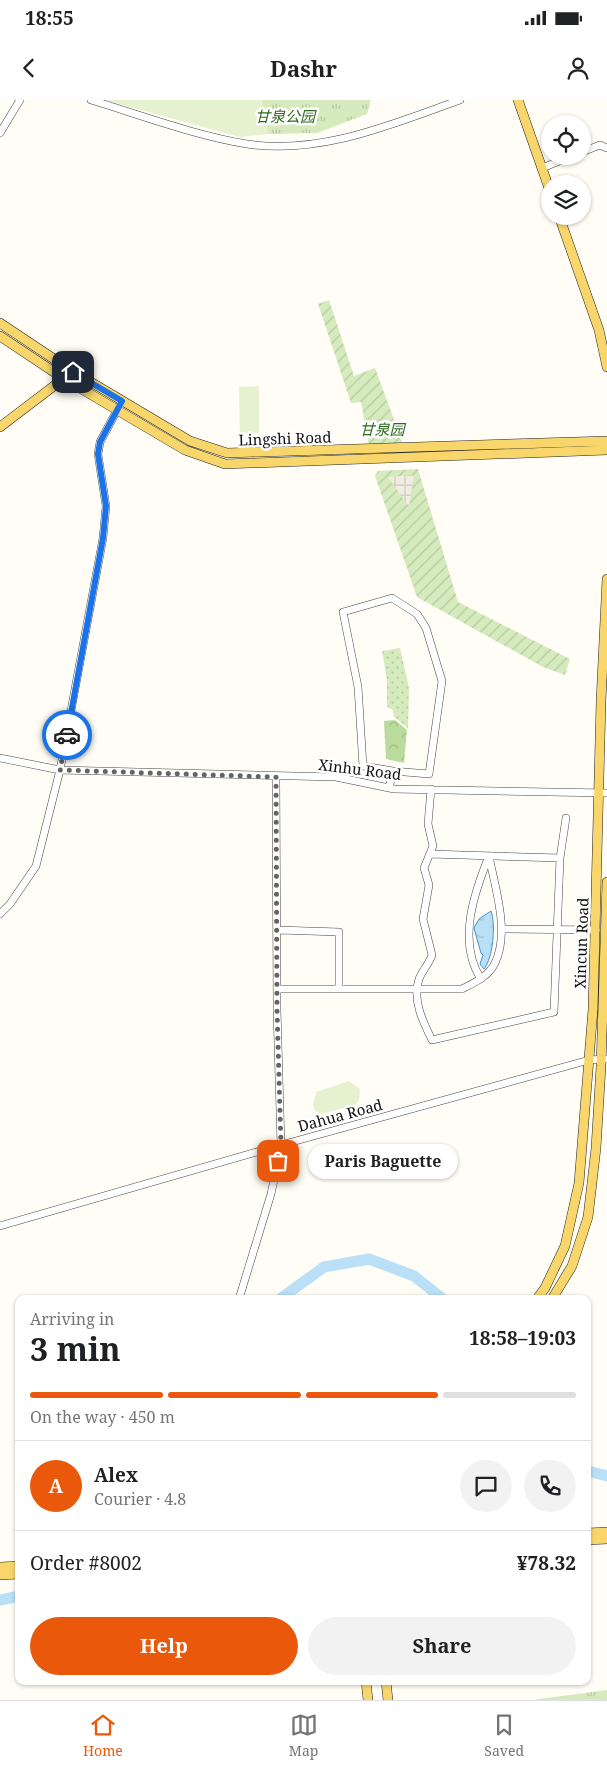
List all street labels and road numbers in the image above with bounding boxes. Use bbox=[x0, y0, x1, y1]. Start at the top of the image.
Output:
street label: Lingshi Road bbox=[238, 426, 332, 450]
street label: Xinhu Road bbox=[317, 754, 403, 784]
street label: Xincun Road bbox=[569, 897, 593, 989]
street label: Dahua Road bbox=[295, 1094, 385, 1136]

